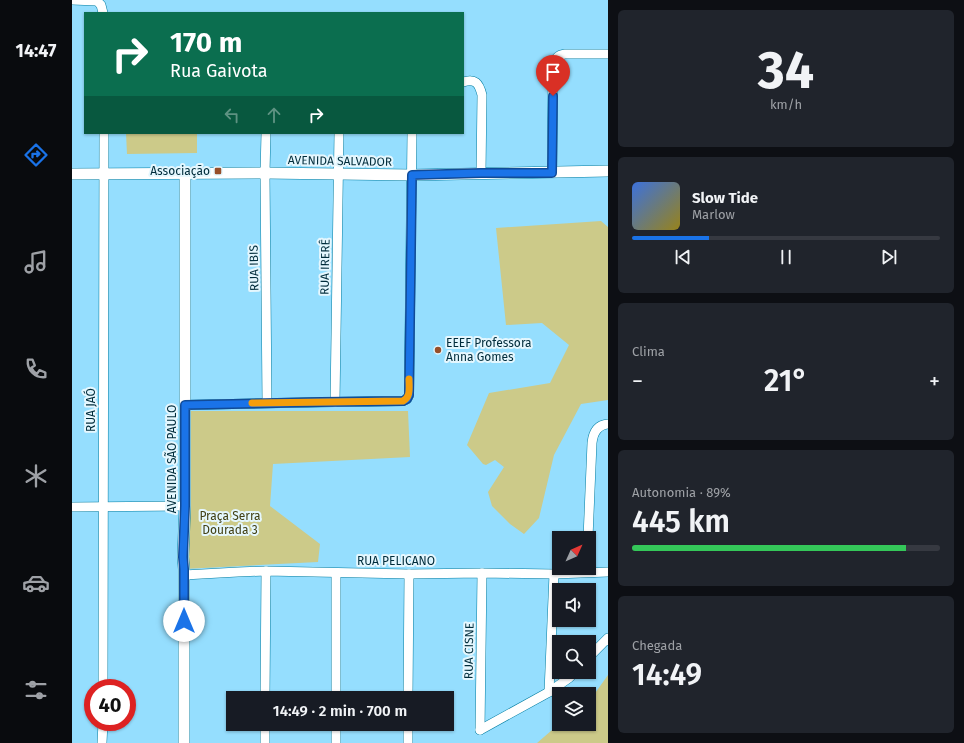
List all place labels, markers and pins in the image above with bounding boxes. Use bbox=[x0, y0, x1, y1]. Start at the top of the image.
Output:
pin bbox=[536, 55, 570, 96]
place label: Associação bbox=[150, 164, 210, 178]
marker: Associação bbox=[213, 166, 223, 176]
place label: EEEF Professora Anna Gomes bbox=[446, 336, 532, 364]
marker: EEEF Professora Anna Gomes bbox=[433, 345, 443, 355]

